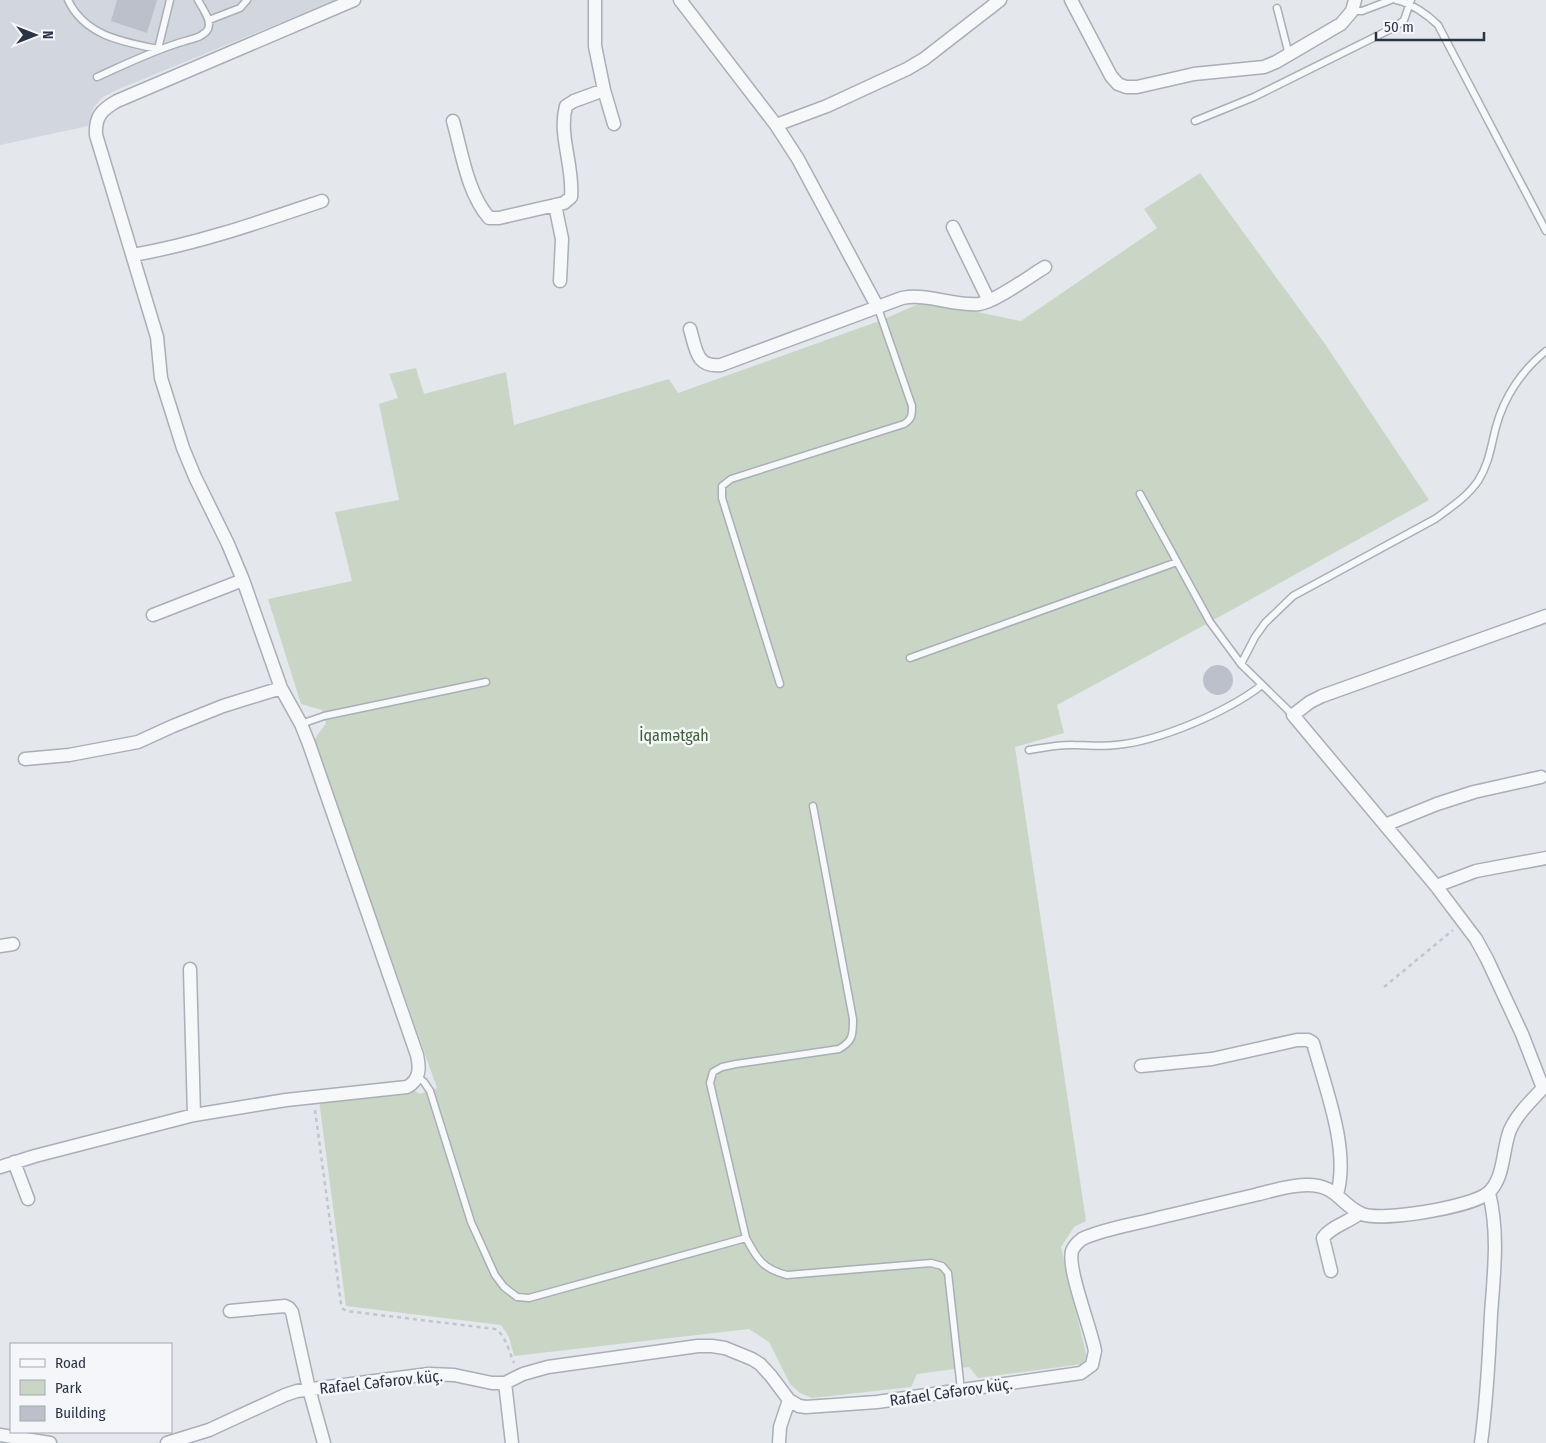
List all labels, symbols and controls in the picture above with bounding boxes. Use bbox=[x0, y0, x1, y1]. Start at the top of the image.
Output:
north arrow bbox=[10, 10, 60, 60]
scale bar bbox=[1376, 10, 1484, 42]
text: 50 m bbox=[1384, 18, 1414, 36]
text: N bbox=[39, 31, 56, 39]
park label: İqamətgah bbox=[639, 726, 709, 745]
legend bbox=[10, 1343, 172, 1433]
text: Road bbox=[55, 1354, 86, 1372]
street label: Rafael Cəfərov küç. bbox=[318, 1366, 444, 1398]
street label: Rafael Cəfərov küç. bbox=[888, 1374, 1014, 1410]
text: Park bbox=[55, 1379, 82, 1397]
text: Building bbox=[55, 1404, 106, 1422]

